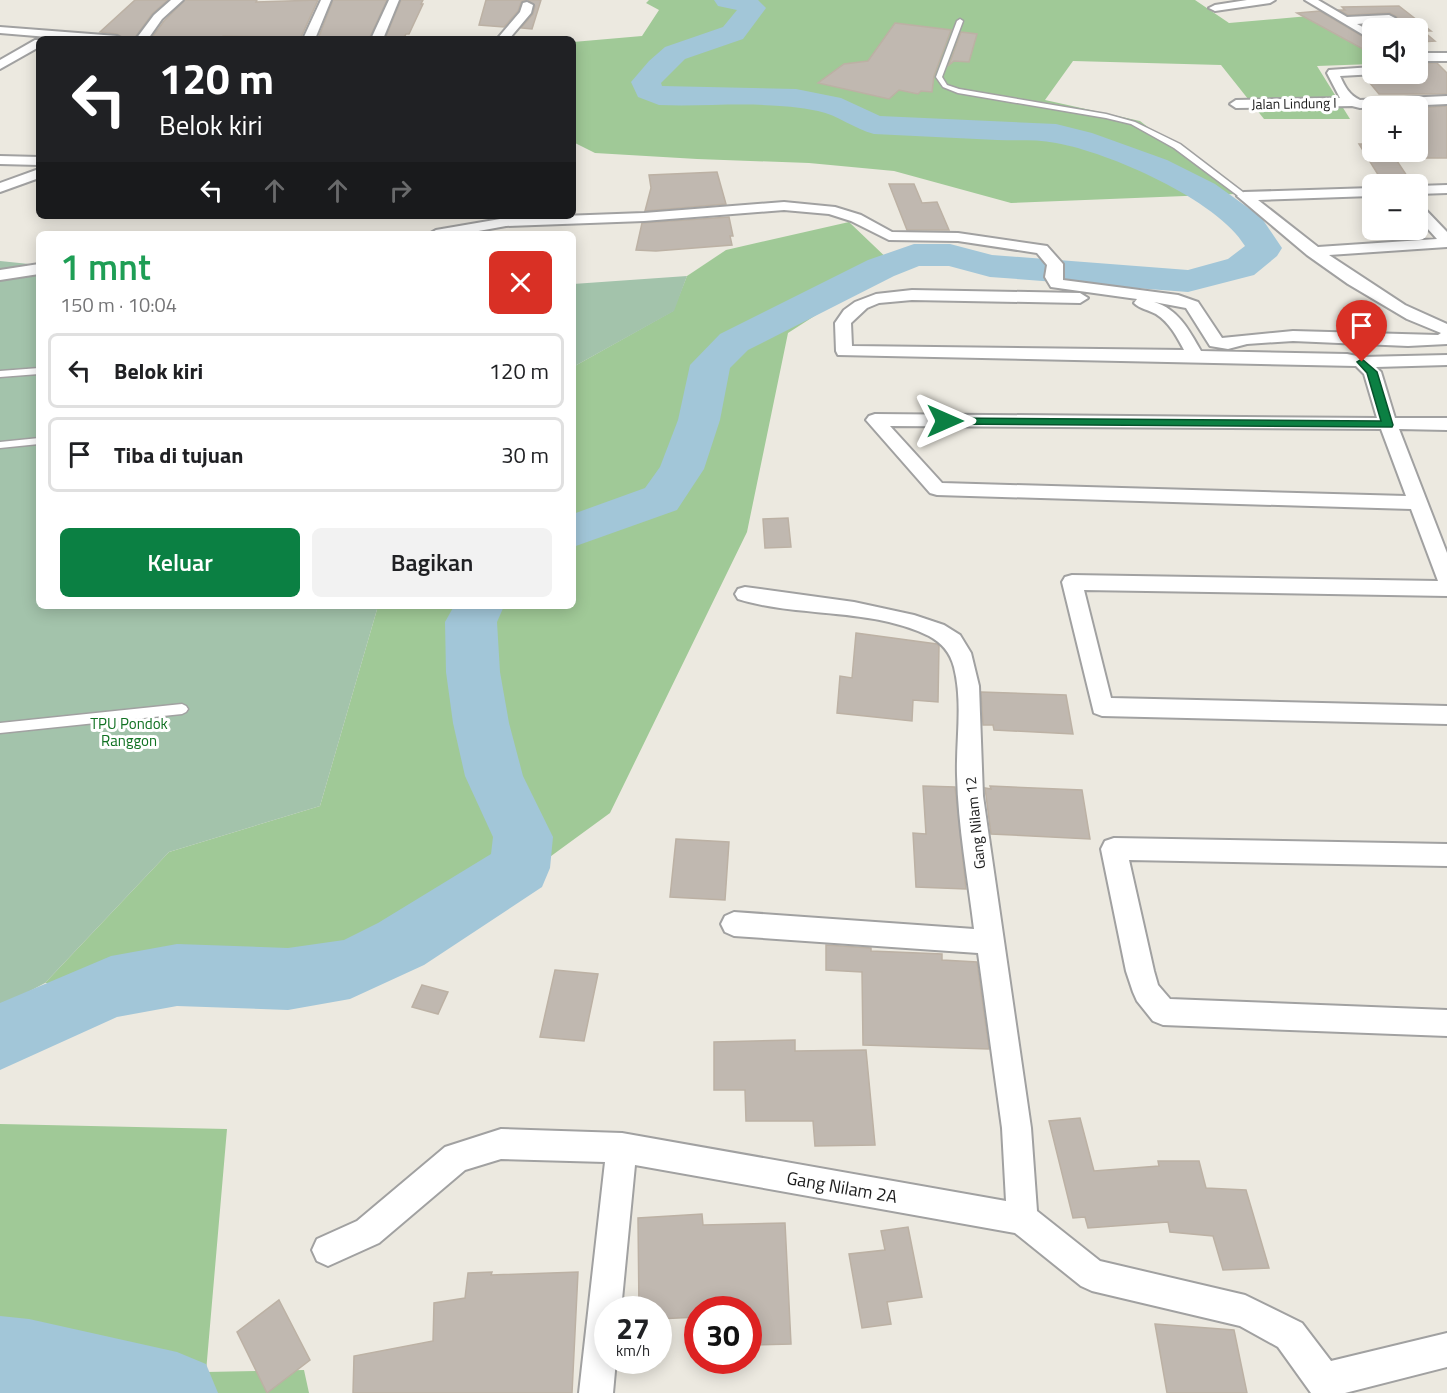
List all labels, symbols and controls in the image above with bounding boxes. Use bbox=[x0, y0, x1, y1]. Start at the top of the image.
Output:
map controls bbox=[1362, 18, 1428, 240]
button: sound bbox=[1362, 18, 1428, 84]
text: 120 m bbox=[159, 46, 274, 110]
icon: left bbox=[60, 60, 138, 138]
street label: Jalan Lindung I bbox=[1251, 92, 1337, 114]
button: + bbox=[1362, 96, 1428, 162]
text: Belok kiri bbox=[159, 104, 263, 145]
icon: left bbox=[195, 174, 228, 207]
icon: ahead bbox=[258, 174, 291, 207]
icon: ahead bbox=[321, 174, 354, 207]
icon: right bbox=[384, 174, 417, 207]
button: − bbox=[1362, 174, 1428, 240]
text: 1 mnt bbox=[60, 239, 151, 294]
button: close bbox=[489, 251, 552, 314]
text: 150 m · 10:04 bbox=[60, 289, 177, 320]
pin bbox=[1336, 300, 1387, 362]
icon: arrive bbox=[1345, 309, 1378, 342]
icon: left bbox=[63, 354, 96, 387]
text: Belok kiri bbox=[114, 354, 203, 388]
text: 120 m bbox=[489, 354, 549, 388]
position arrow bbox=[913, 389, 977, 453]
icon: arrive bbox=[63, 438, 96, 471]
text: Tiba di tujuan bbox=[114, 438, 243, 472]
text: 30 m bbox=[501, 438, 549, 472]
button: Keluar bbox=[60, 528, 300, 597]
button: Bagikan bbox=[312, 528, 552, 597]
park label: TPU Pondok Ranggon bbox=[90, 712, 168, 752]
street label: Gang Nilam 12 bbox=[959, 776, 991, 870]
street label: Gang Nilam 2A bbox=[784, 1164, 900, 1210]
speed limit sign: 30 bbox=[684, 1296, 762, 1374]
text: 27 bbox=[616, 1305, 650, 1351]
text: km/h bbox=[616, 1339, 650, 1362]

